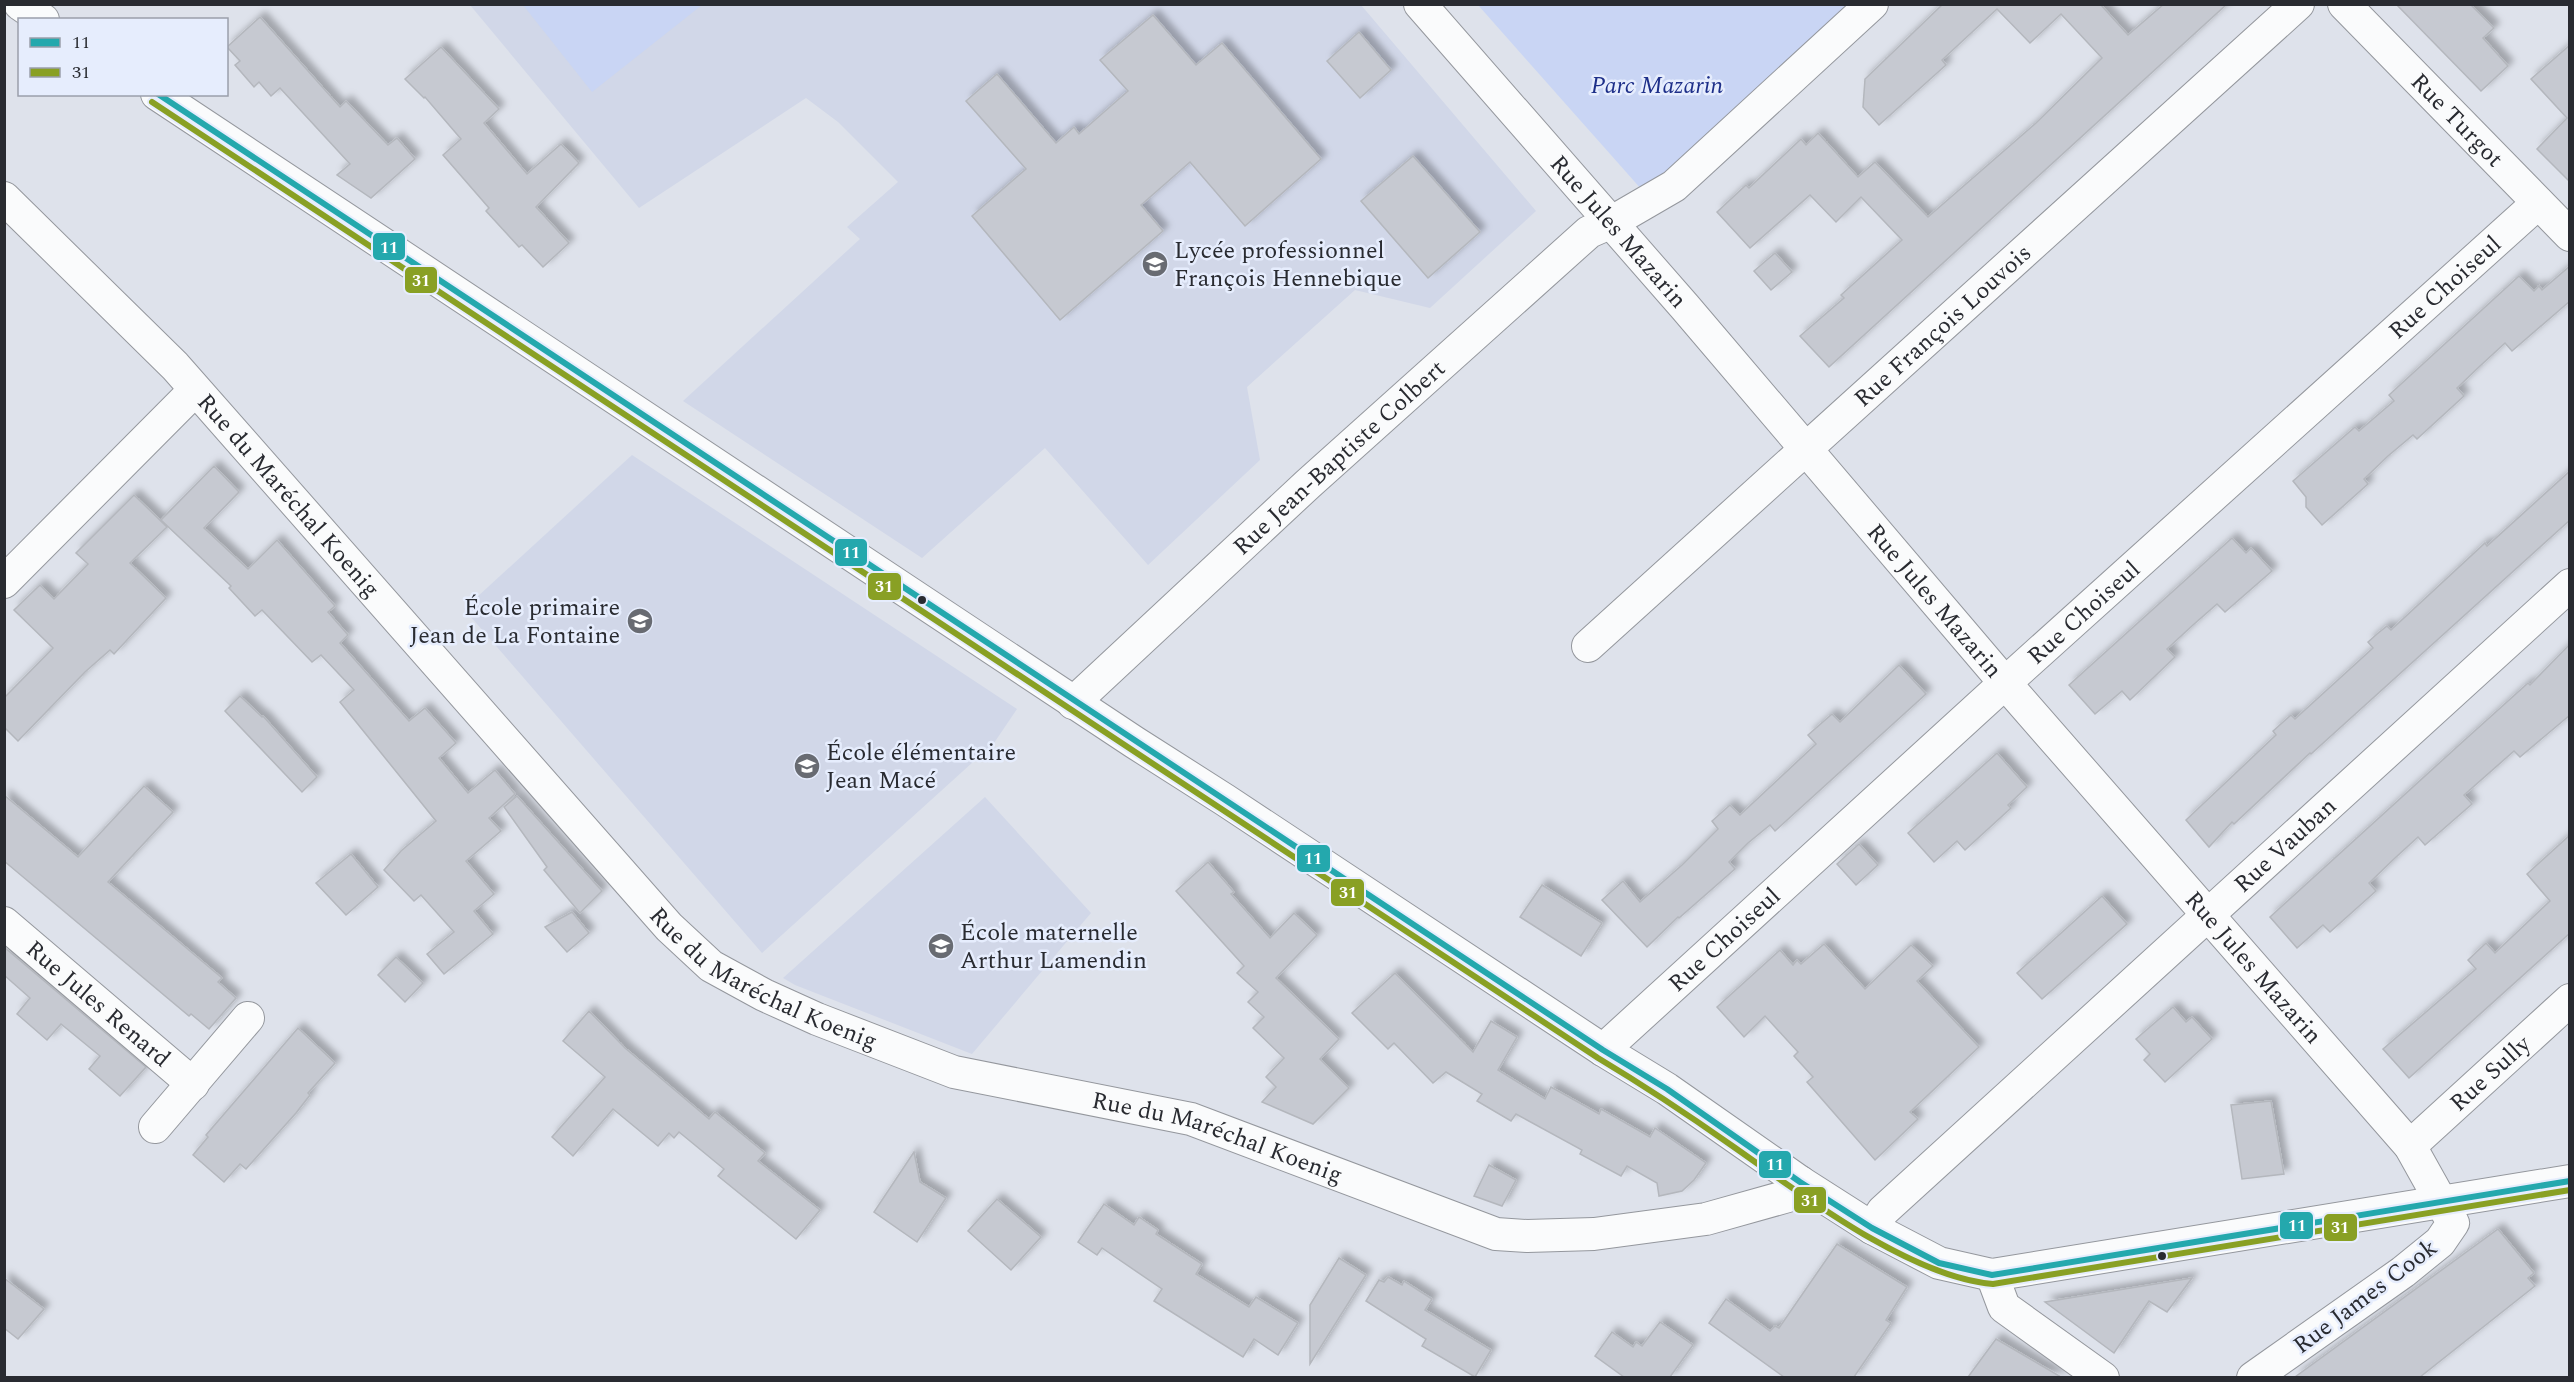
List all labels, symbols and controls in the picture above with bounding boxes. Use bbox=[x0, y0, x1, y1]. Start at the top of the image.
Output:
legend bbox=[18, 18, 228, 96]
text: 11 bbox=[72, 29, 90, 56]
text: 31 bbox=[72, 59, 90, 86]
street label: Rue Turgot bbox=[2402, 65, 2511, 176]
park label: Parc Mazarin bbox=[1591, 68, 1724, 104]
street label: Rue Jules Mazarin bbox=[1541, 147, 1695, 317]
street label: Rue Choiseul bbox=[2381, 227, 2510, 348]
line badge: 11 bbox=[372, 232, 406, 261]
place label: Lycée professionnel François Hennebique bbox=[1174, 233, 1402, 297]
text: 11 bbox=[380, 236, 398, 260]
street label: Rue François Louvois bbox=[1846, 236, 2040, 416]
school or university icon: Lycée professionnel François Hennebique bbox=[1140, 249, 1170, 279]
line badge: 31 bbox=[404, 266, 438, 294]
text: 31 bbox=[412, 269, 430, 293]
street label: Rue Jean-Baptiste Colbert bbox=[1225, 352, 1454, 564]
street label: Rue du Maréchal Koenig bbox=[188, 386, 388, 606]
street label: Rue Jules Mazarin bbox=[1858, 516, 2010, 687]
line badge: 11 bbox=[834, 538, 868, 567]
text: 11 bbox=[842, 541, 860, 565]
street label: Rue Choiseul bbox=[2020, 552, 2149, 674]
line badge: 31 bbox=[867, 572, 902, 601]
text: 31 bbox=[875, 575, 893, 599]
place label: École primaire Jean de La Fontaine bbox=[409, 590, 620, 654]
unlabelled marker bbox=[916, 594, 928, 606]
school or university icon: École primaire Jean de La Fontaine bbox=[625, 606, 655, 636]
place label: École élémentaire Jean Macé bbox=[826, 735, 1016, 799]
school or university icon: École élémentaire Jean Macé bbox=[792, 751, 822, 781]
street label: Rue Vauban bbox=[2226, 789, 2345, 902]
line badge: 11 bbox=[1296, 844, 1331, 873]
text: 11 bbox=[1304, 847, 1322, 871]
line badge: 31 bbox=[1330, 878, 1365, 907]
street label: Rue Choiseul bbox=[1660, 879, 1789, 1001]
text: 31 bbox=[1339, 881, 1357, 905]
street label: Rue Jules Mazarin bbox=[2176, 883, 2330, 1053]
street label: Rue du Maréchal Koenig bbox=[640, 899, 883, 1060]
place label: École maternelle Arthur Lamendin bbox=[960, 915, 1147, 979]
school or university icon: École maternelle Arthur Lamendin bbox=[926, 931, 956, 961]
street label: Rue Jules Renard bbox=[17, 932, 178, 1076]
street label: Rue Sully bbox=[2442, 1026, 2540, 1121]
street label: Rue du Maréchal Koenig bbox=[1089, 1083, 1348, 1194]
line badge: 11 bbox=[1758, 1150, 1792, 1179]
text: 11 bbox=[1766, 1153, 1784, 1177]
line badge: 31 bbox=[1793, 1186, 1827, 1214]
text: 31 bbox=[1801, 1189, 1819, 1213]
line badge: 11 bbox=[2279, 1211, 2314, 1240]
line badge: 31 bbox=[2323, 1213, 2358, 1242]
text: 11 bbox=[2288, 1214, 2306, 1238]
text: 31 bbox=[2331, 1216, 2349, 1240]
street label: Rue James Cook bbox=[2286, 1230, 2445, 1363]
unlabelled marker bbox=[2156, 1250, 2168, 1262]

